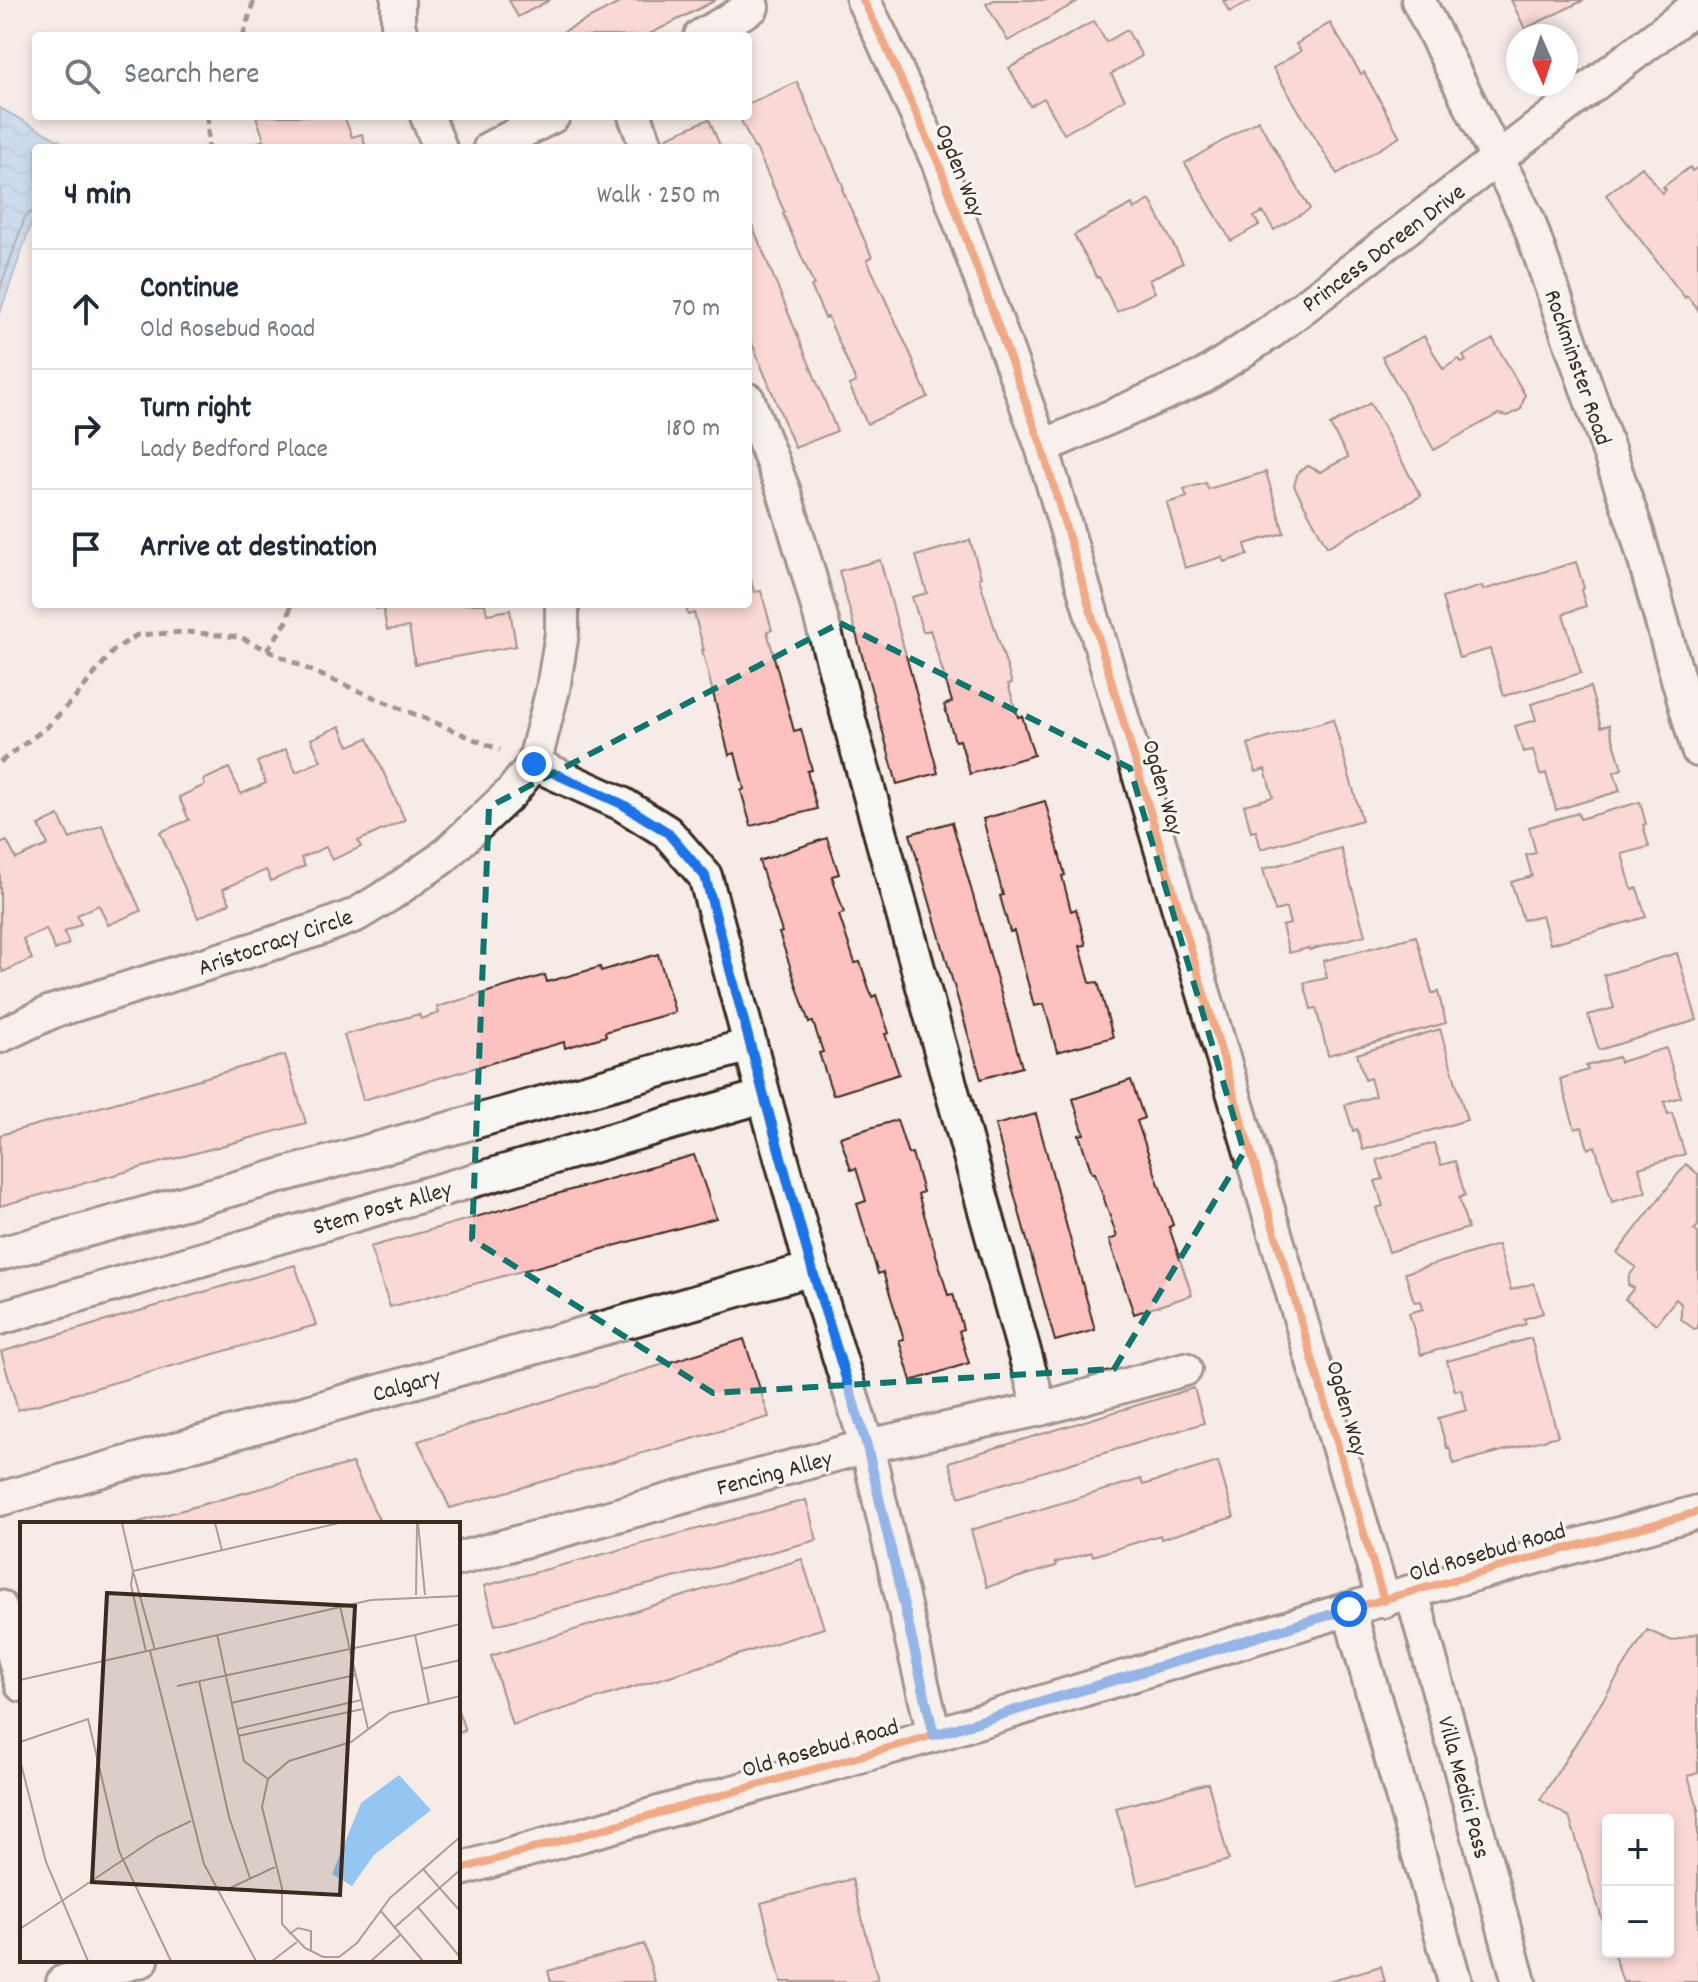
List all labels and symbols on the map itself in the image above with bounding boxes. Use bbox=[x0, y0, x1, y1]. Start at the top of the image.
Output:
north arrow bbox=[1506, 24, 1578, 96]
street label: Ogden Way bbox=[924, 120, 993, 224]
street label: Princess Doreen Drive bbox=[1296, 177, 1474, 322]
street label: Rockminster Road bbox=[1534, 286, 1619, 450]
street label: Ogden Way bbox=[1131, 736, 1191, 841]
route end bbox=[516, 746, 552, 782]
street label: Aristocracy Circle bbox=[194, 901, 358, 986]
street label: Stem Post Alley bbox=[309, 1174, 457, 1246]
street label: Ogden Way bbox=[1315, 1357, 1375, 1462]
street label: Calgary bbox=[369, 1361, 446, 1413]
street label: Fencing Alley bbox=[713, 1443, 838, 1507]
street label: Old Rosebud Road bbox=[1405, 1515, 1570, 1593]
inset map bbox=[20, 1522, 460, 1962]
route start bbox=[1331, 1591, 1367, 1627]
street label: Old Rosebud Road bbox=[738, 1711, 903, 1789]
street label: Villa Medici Pass bbox=[1427, 1713, 1497, 1863]

